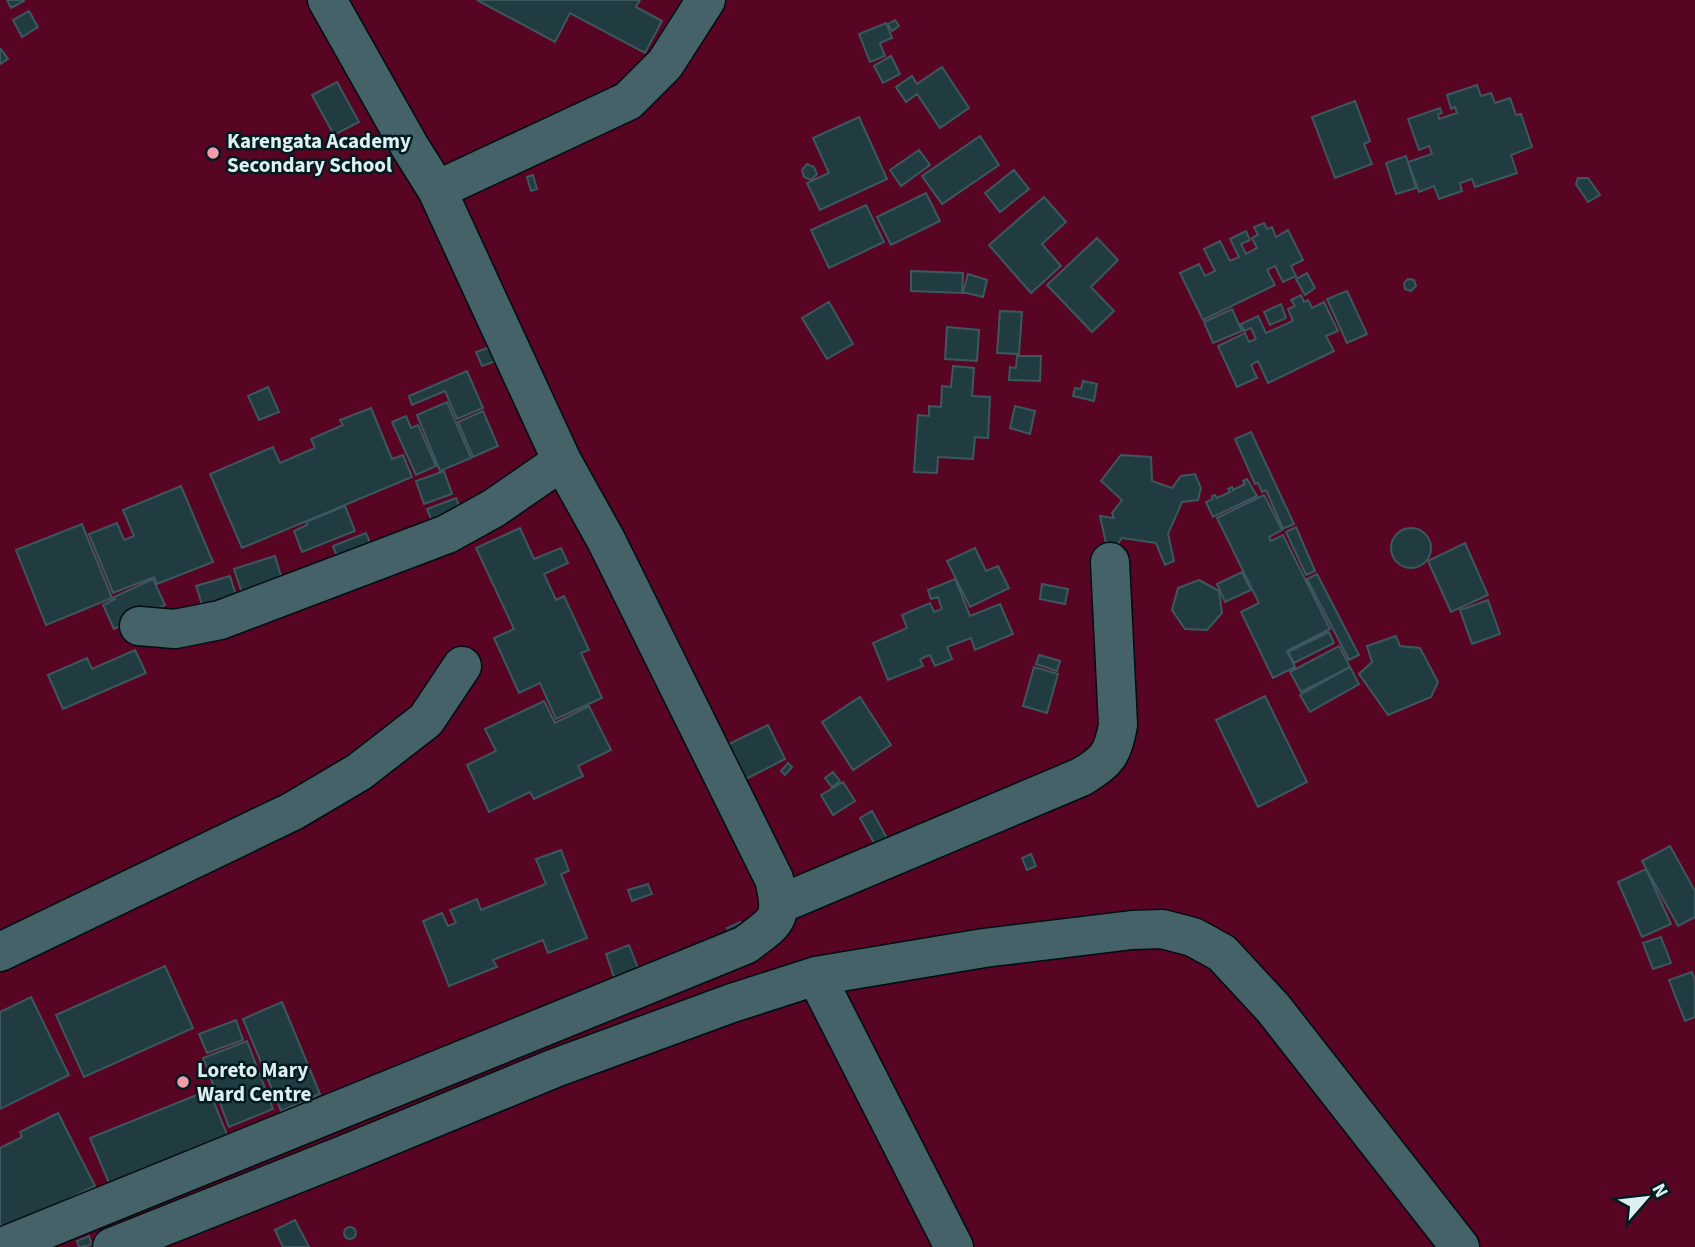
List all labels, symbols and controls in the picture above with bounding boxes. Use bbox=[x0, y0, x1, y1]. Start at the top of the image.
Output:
place label: Karengata Academy Secondary School bbox=[227, 126, 411, 180]
marker: Karengata Academy Secondary School bbox=[205, 145, 221, 161]
place label: Loreto Mary Ward Centre bbox=[197, 1055, 312, 1109]
marker: Loreto Mary Ward Centre bbox=[175, 1074, 191, 1090]
north arrow bbox=[1611, 1163, 1681, 1233]
text: N bbox=[1645, 1179, 1675, 1203]

